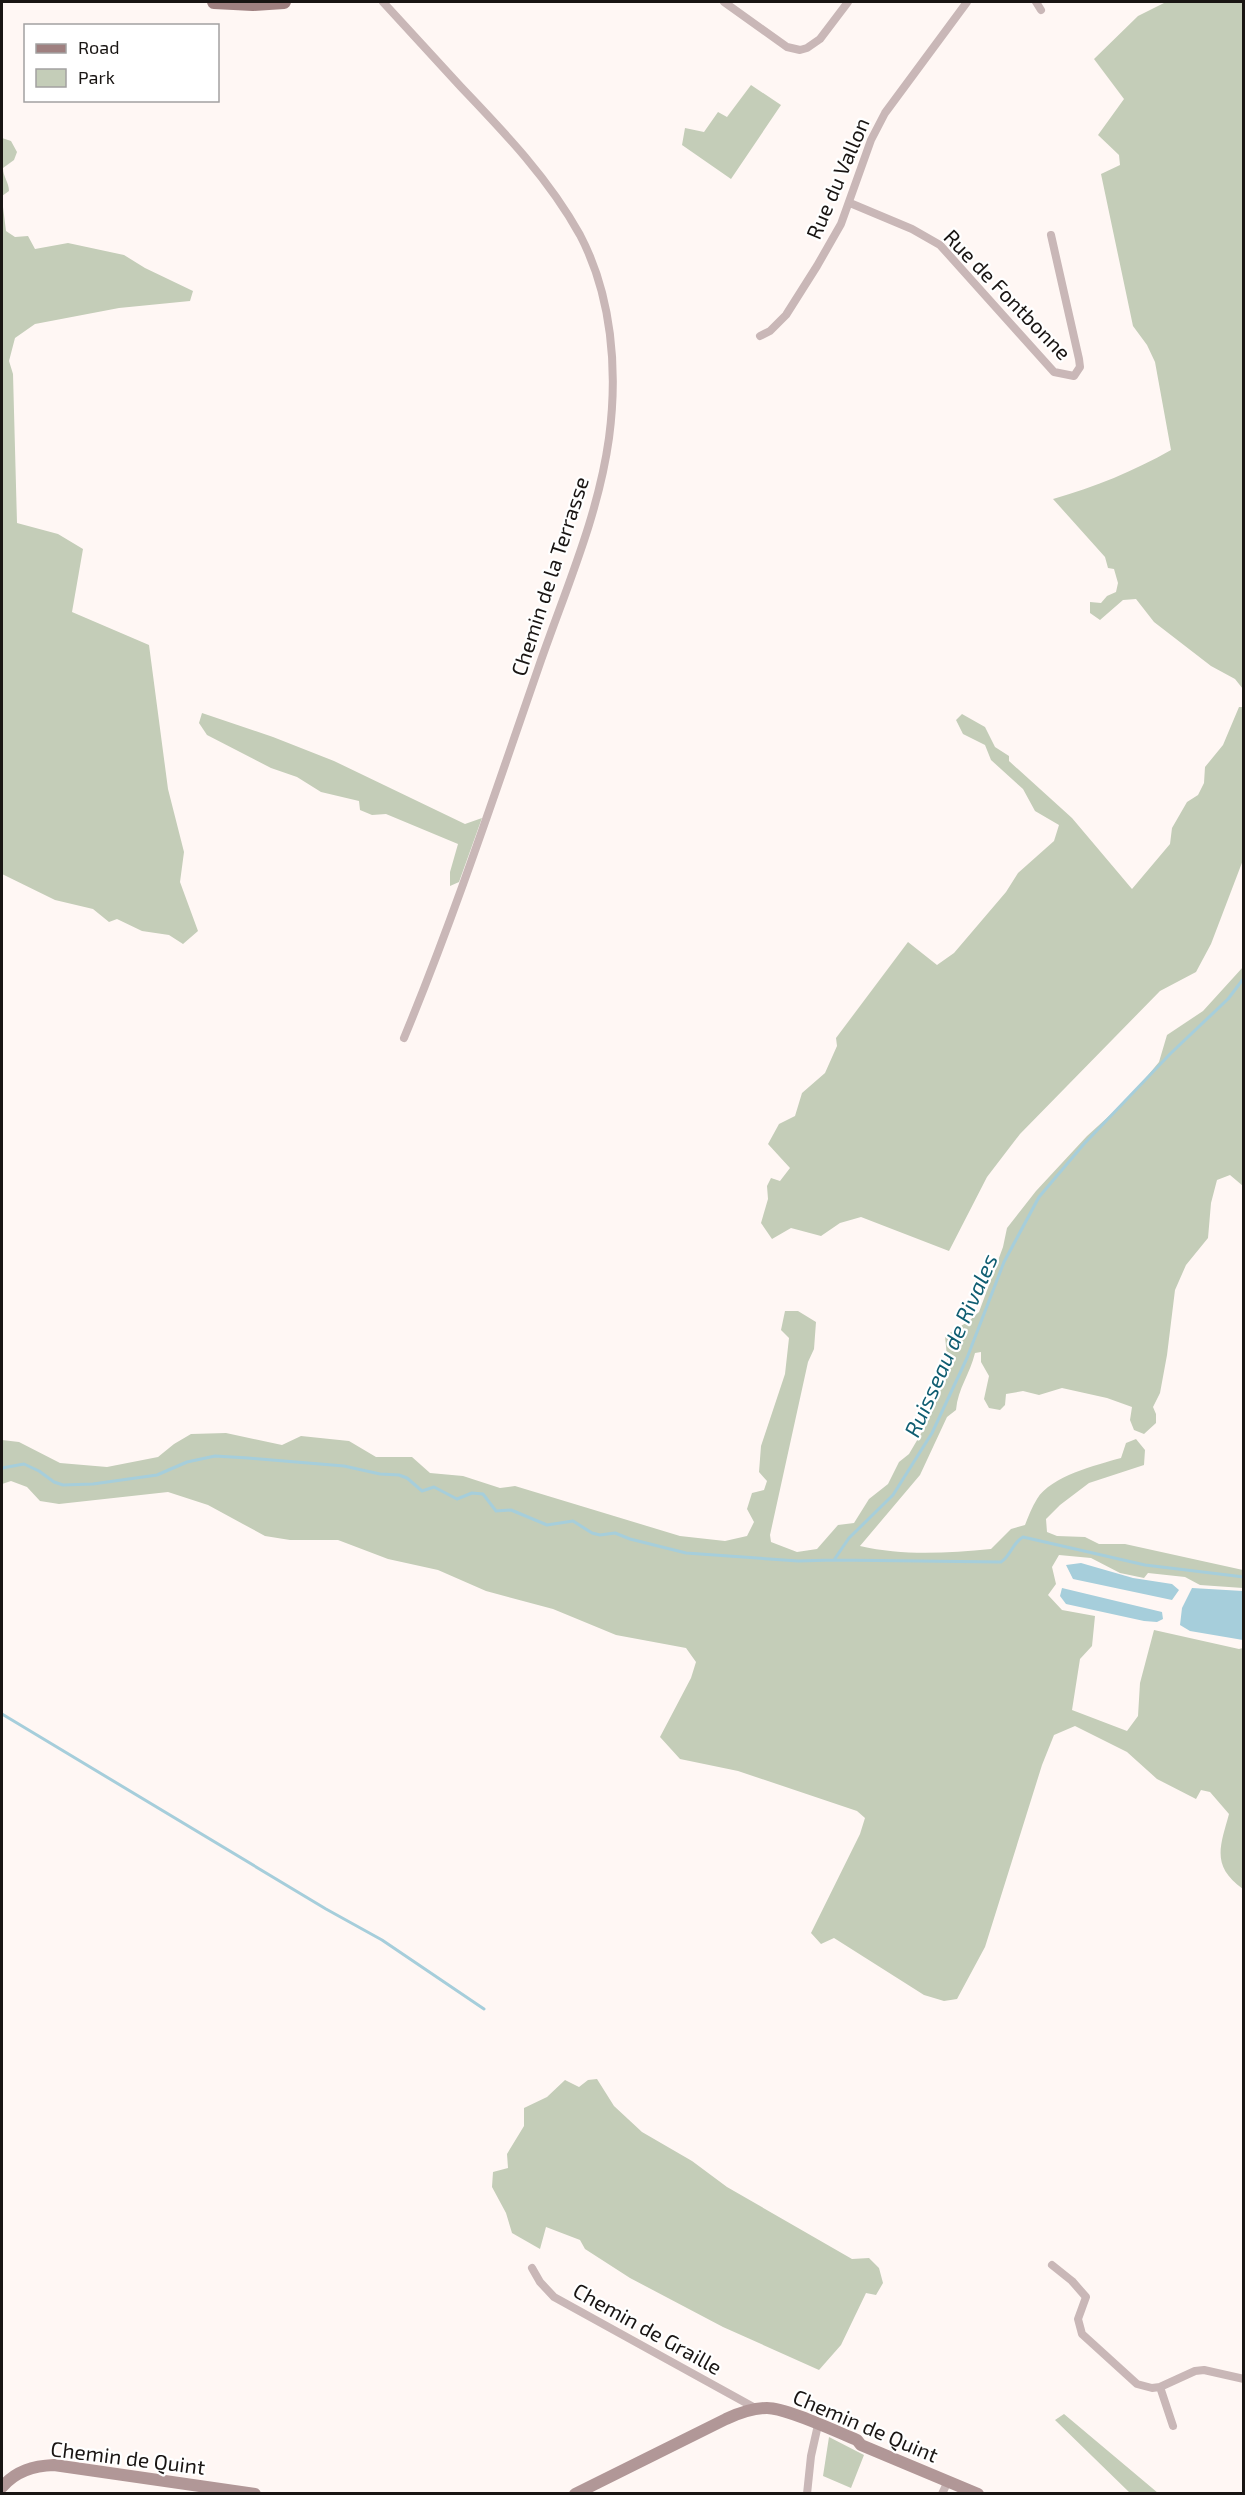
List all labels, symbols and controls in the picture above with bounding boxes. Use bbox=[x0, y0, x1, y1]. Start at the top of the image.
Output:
legend bbox=[24, 24, 219, 102]
text: Road bbox=[78, 36, 119, 58]
text: Park bbox=[78, 66, 115, 88]
street label: Rue du Vallon bbox=[800, 114, 874, 242]
street label: Rue de Fontbonne bbox=[939, 224, 1077, 364]
street label: Chemin de la Terrasse bbox=[505, 473, 593, 679]
water label: Ruisseau de Rivales bbox=[898, 1249, 1002, 1441]
street label: Chemin de Graille bbox=[569, 2277, 727, 2379]
street label: Chemin de Quint bbox=[789, 2383, 942, 2468]
street label: Chemin de Quint bbox=[49, 2435, 207, 2480]

